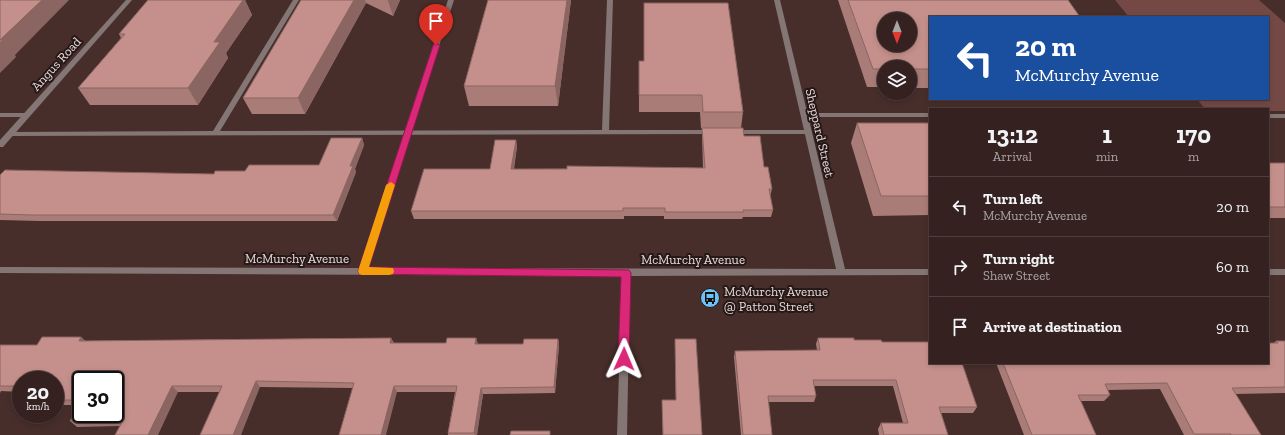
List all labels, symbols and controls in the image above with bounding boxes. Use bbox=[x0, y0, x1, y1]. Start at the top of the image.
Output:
pin bbox=[419, 4, 453, 45]
icon: arrive bbox=[425, 10, 447, 32]
north arrow bbox=[877, 12, 917, 52]
map controls bbox=[877, 12, 917, 100]
text: 20 m bbox=[1015, 30, 1076, 63]
icon: left bbox=[949, 32, 1001, 84]
street label: Angus Road bbox=[28, 34, 84, 94]
button: layers bbox=[877, 60, 917, 100]
text: McMurchy Avenue bbox=[1015, 64, 1159, 86]
street label: Sheppard Street bbox=[802, 87, 838, 179]
text: 13:12 bbox=[987, 120, 1038, 149]
text: 1 bbox=[1102, 120, 1112, 149]
text: 170 bbox=[1176, 120, 1211, 149]
text: Arrival bbox=[993, 149, 1032, 164]
text: min bbox=[1096, 149, 1118, 164]
text: m bbox=[1188, 149, 1199, 164]
text: Turn left bbox=[983, 190, 1043, 208]
icon: left bbox=[949, 196, 971, 218]
text: 20 m bbox=[1216, 198, 1249, 216]
text: McMurchy Avenue bbox=[983, 208, 1087, 223]
text: Turn right bbox=[983, 250, 1054, 268]
street label: McMurchy Avenue bbox=[245, 251, 349, 266]
street label: McMurchy Avenue bbox=[641, 252, 745, 267]
icon: right bbox=[949, 256, 971, 278]
text: 60 m bbox=[1216, 258, 1249, 276]
text: Shaw Street bbox=[983, 268, 1050, 283]
place label: McMurchy Avenue @ Patton Street bbox=[724, 284, 828, 314]
bus stop icon: McMurchy Avenue @ Patton Street bbox=[699, 287, 721, 309]
icon: arrive bbox=[949, 316, 971, 338]
text: Arrive at destination bbox=[983, 318, 1122, 336]
text: 90 m bbox=[1216, 318, 1249, 336]
position arrow bbox=[603, 338, 645, 380]
speed limit sign: 30 bbox=[72, 371, 124, 423]
text: 20 bbox=[27, 380, 49, 404]
text: km/h bbox=[27, 401, 49, 413]

